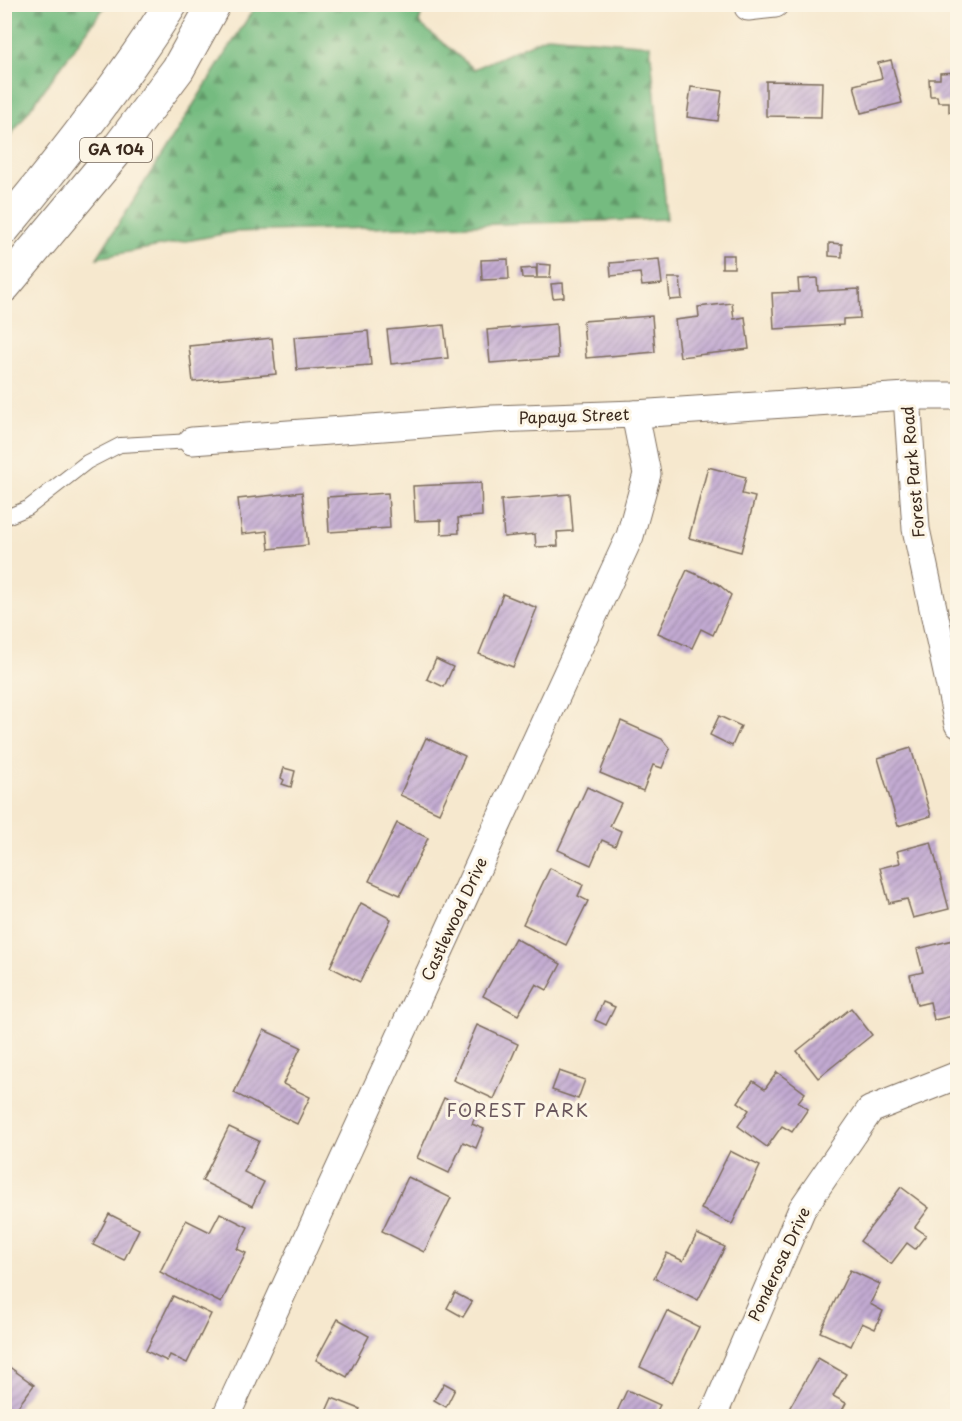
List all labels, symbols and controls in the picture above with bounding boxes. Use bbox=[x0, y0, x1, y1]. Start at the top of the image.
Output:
road number: GA 104 bbox=[80, 138, 152, 162]
street label: Papaya Street bbox=[518, 401, 630, 429]
street label: Forest Park Road bbox=[894, 405, 930, 539]
street label: Castlewood Drive bbox=[414, 853, 492, 984]
district label: FOREST PARK bbox=[446, 1096, 590, 1123]
street label: Ponderosa Drive bbox=[741, 1203, 815, 1325]

